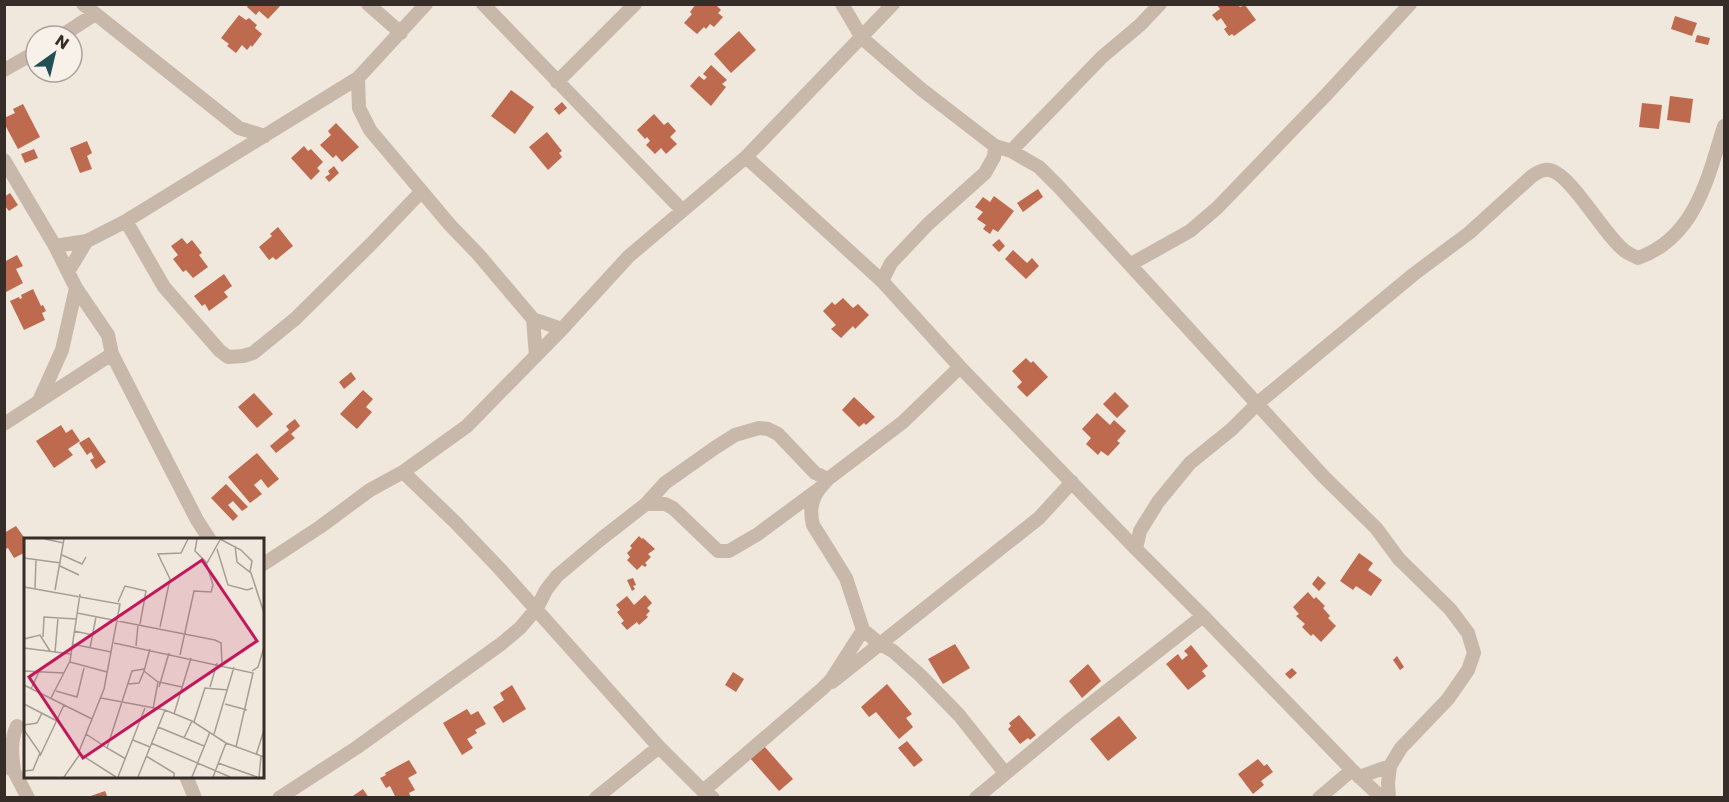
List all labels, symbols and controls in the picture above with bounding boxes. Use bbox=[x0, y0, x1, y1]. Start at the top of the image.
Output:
north arrow bbox=[24, 24, 84, 84]
text: N bbox=[51, 29, 74, 55]
inset map bbox=[24, 538, 264, 778]

